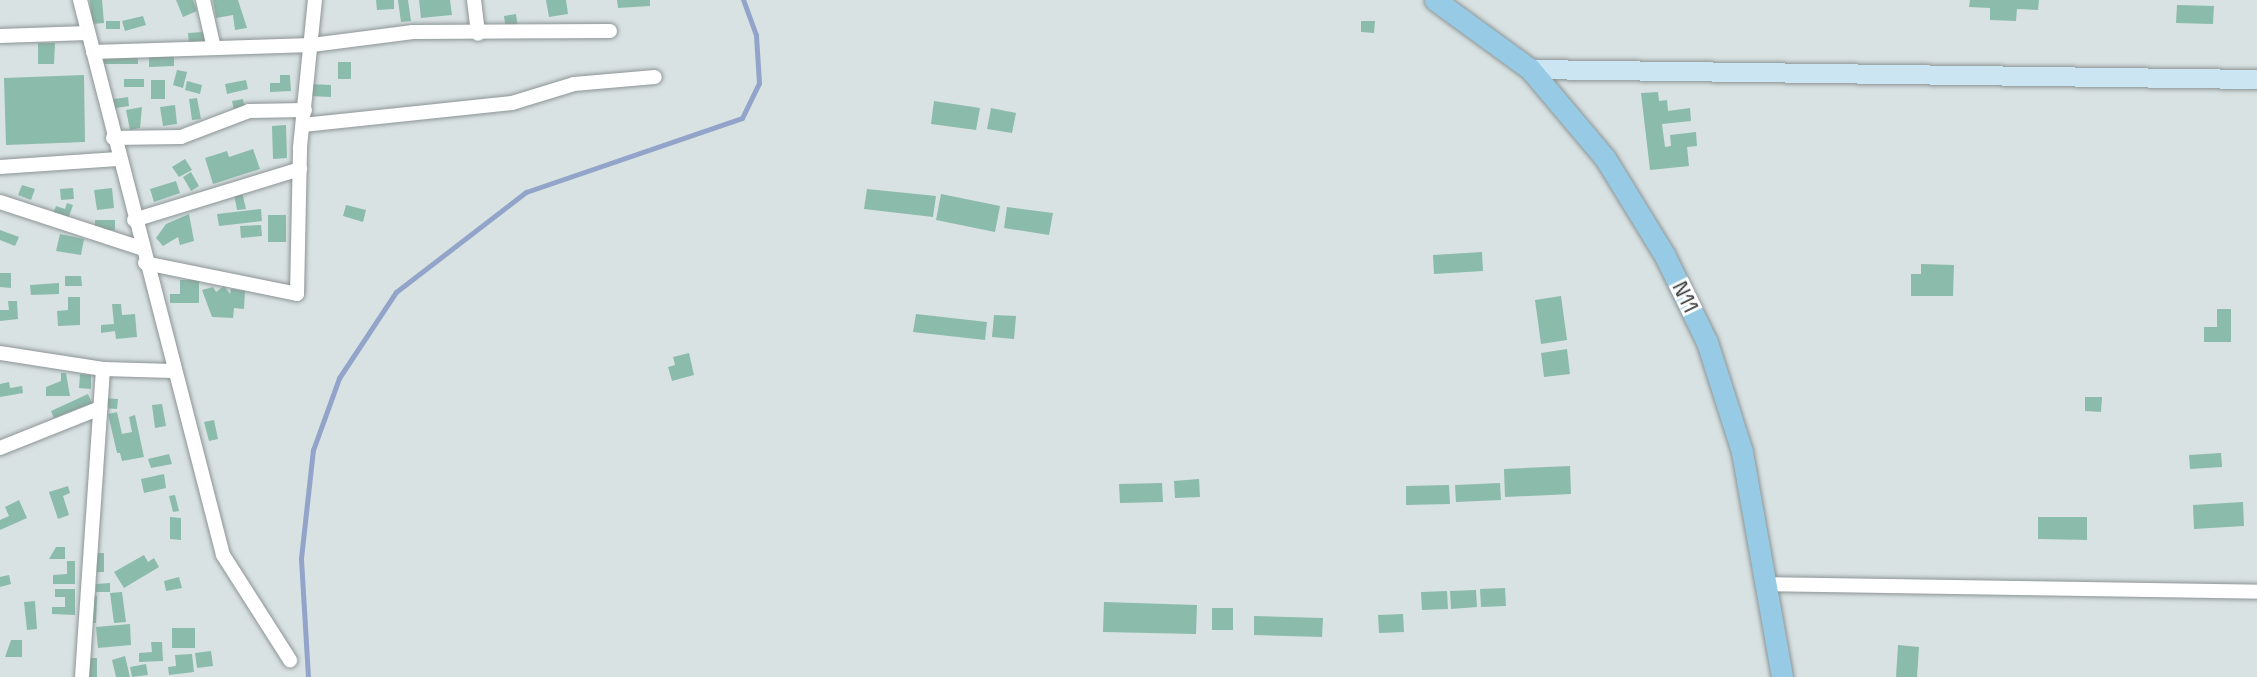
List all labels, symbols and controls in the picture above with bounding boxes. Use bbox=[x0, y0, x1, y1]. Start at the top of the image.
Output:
street label: N11 bbox=[1667, 277, 1703, 317]

